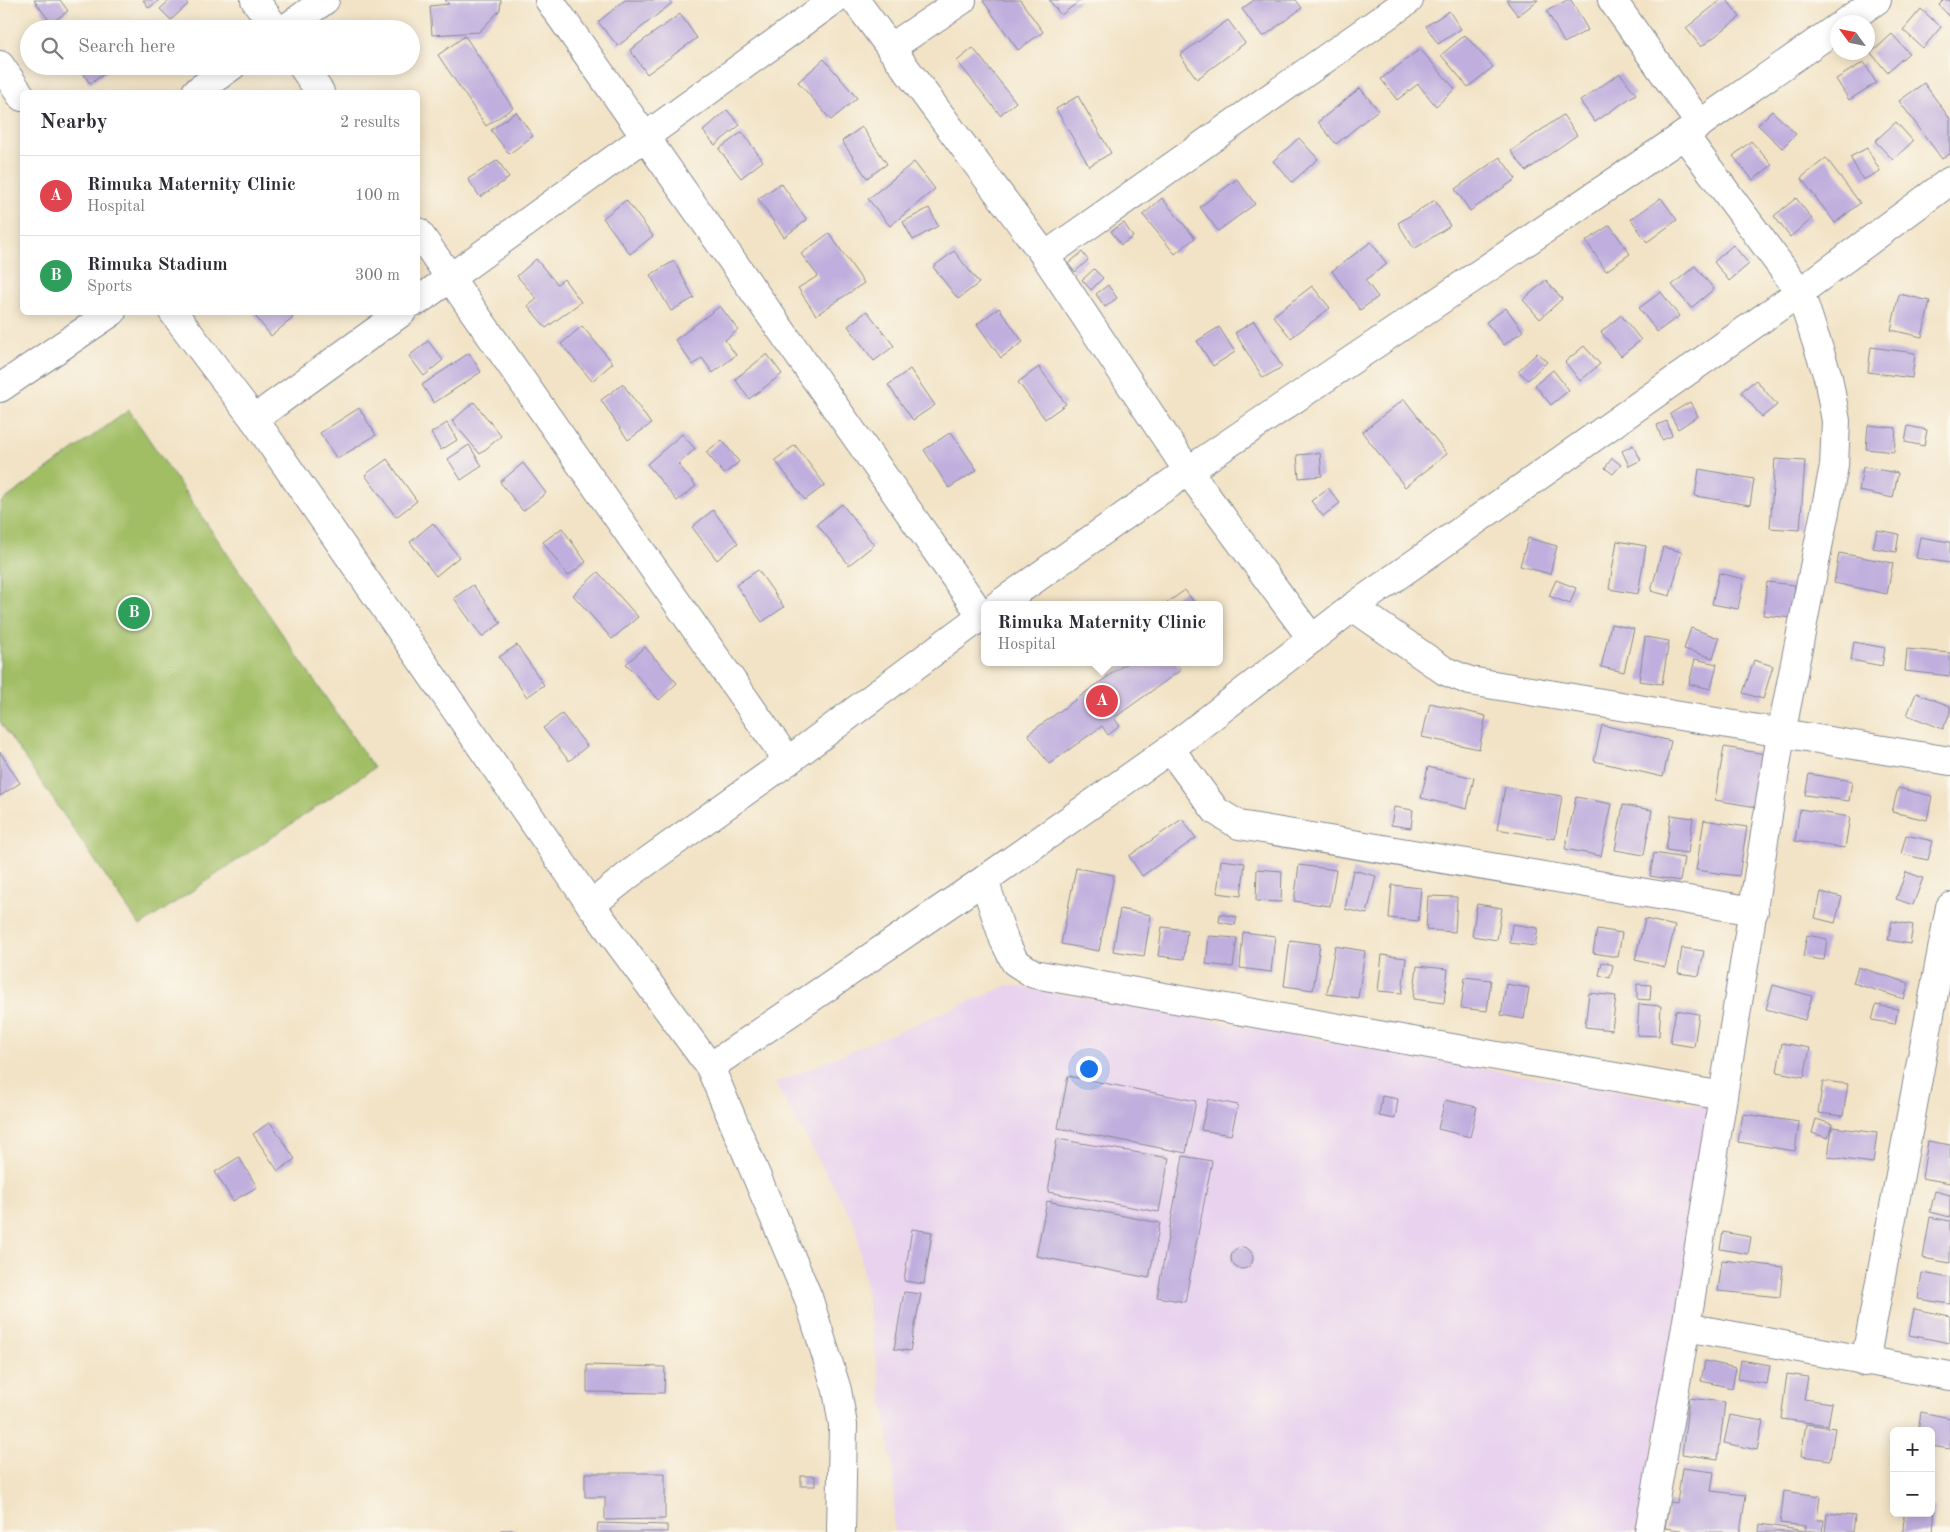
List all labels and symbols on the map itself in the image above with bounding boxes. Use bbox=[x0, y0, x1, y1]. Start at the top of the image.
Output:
north arrow bbox=[1830, 15, 1875, 60]
pin: B bbox=[118, 594, 150, 632]
pin: A bbox=[1086, 682, 1118, 720]
your location bbox=[1076, 1056, 1102, 1082]

